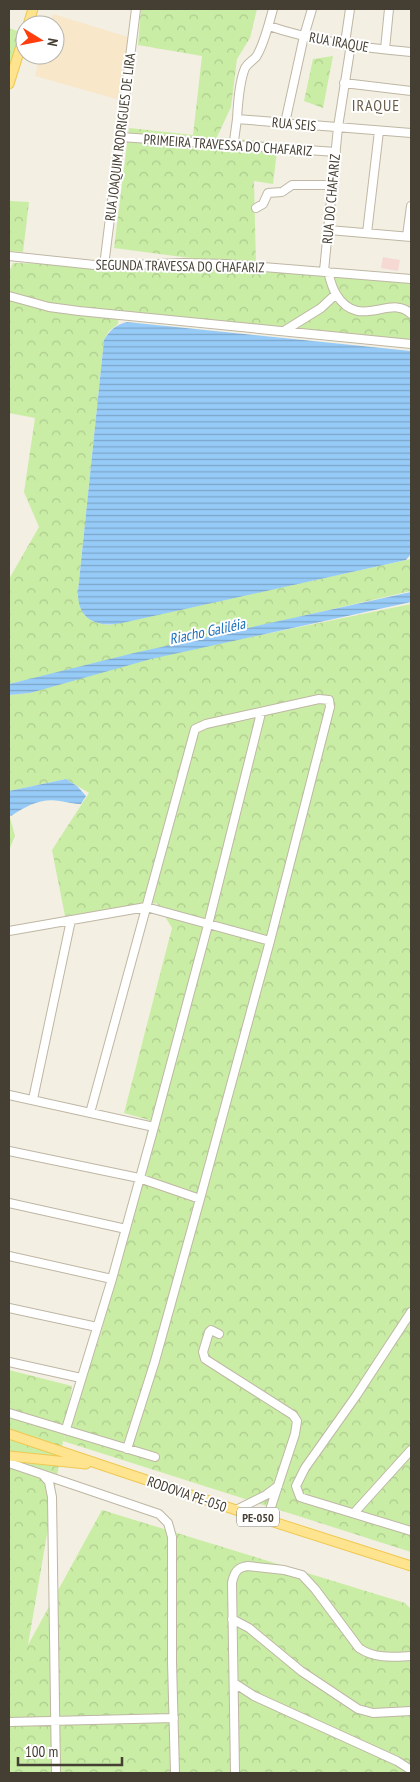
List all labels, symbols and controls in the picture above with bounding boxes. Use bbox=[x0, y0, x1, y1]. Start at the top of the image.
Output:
north arrow bbox=[15, 15, 65, 65]
street label: RUA IRAQUE bbox=[308, 28, 370, 56]
text: N bbox=[43, 37, 62, 48]
street label: RUA JOAQUIM RODRIGUES DE LIRA bbox=[101, 52, 139, 222]
district label: IRAQUE bbox=[352, 95, 400, 115]
street label: RUA SEIS bbox=[271, 113, 317, 135]
street label: PRIMEIRA TRAVESSA DO CHAFARIZ bbox=[143, 130, 313, 160]
street label: RUA DO CHAFARIZ bbox=[318, 153, 344, 245]
street label: SEGUNDA TRAVESSA DO CHAFARIZ bbox=[95, 256, 265, 276]
water label: Riacho Galiléia bbox=[167, 613, 248, 648]
street label: RODOVIA PE-050 bbox=[145, 1472, 229, 1516]
road number: PE-050 bbox=[237, 1508, 279, 1526]
scale bar bbox=[18, 1734, 121, 1766]
text: 100 m bbox=[25, 1742, 58, 1761]

